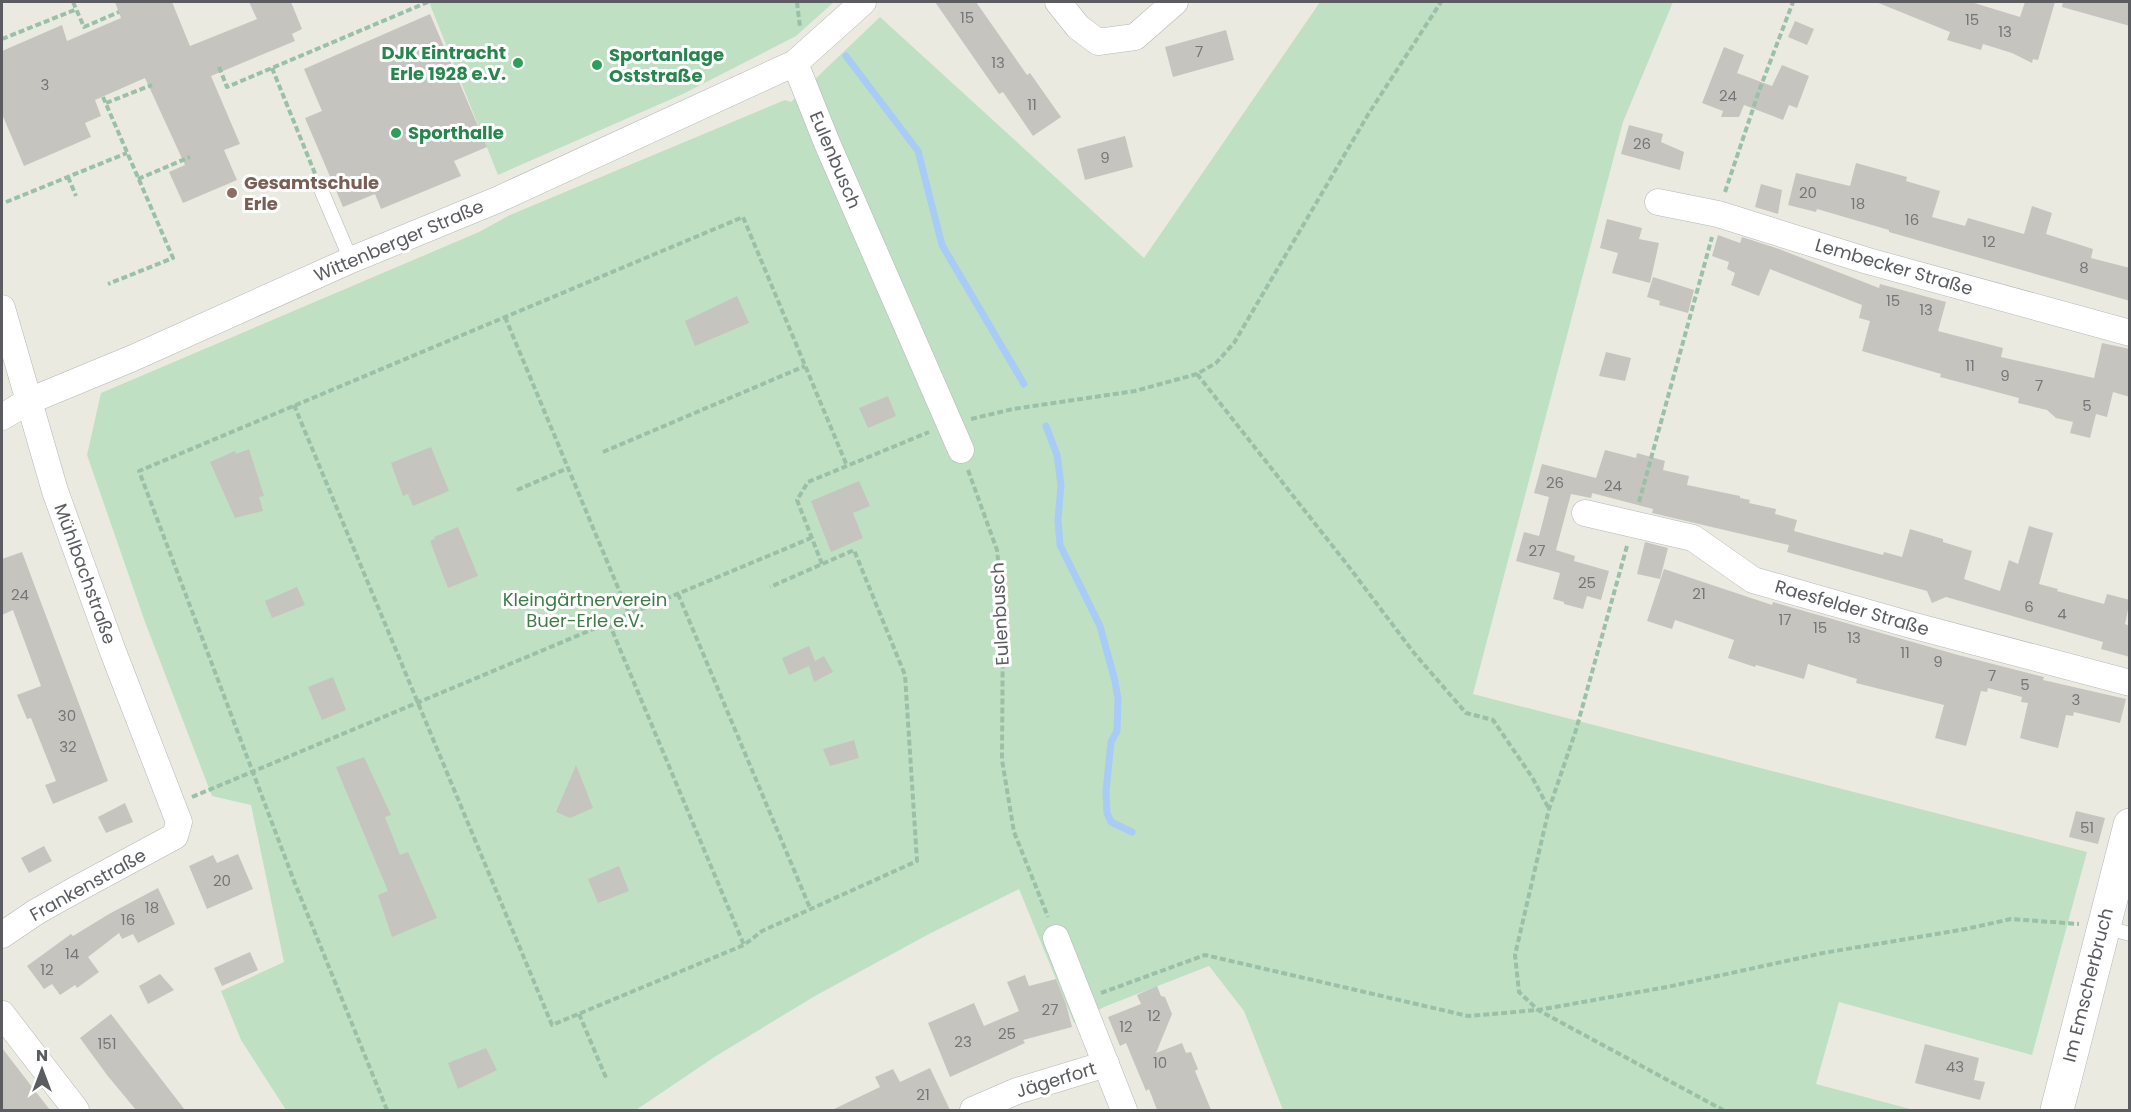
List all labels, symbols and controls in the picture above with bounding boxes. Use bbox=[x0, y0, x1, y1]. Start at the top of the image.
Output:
house number: 15 bbox=[960, 7, 974, 28]
house number: 15 bbox=[1965, 9, 1979, 30]
house number: 13 bbox=[1998, 21, 2012, 42]
place label: DJK Eintracht Erle 1928 e.V. bbox=[381, 40, 506, 86]
house number: 7 bbox=[1195, 41, 1203, 62]
place label: Sportanlage Oststraße bbox=[609, 42, 724, 88]
house number: 13 bbox=[991, 52, 1005, 73]
marker: DJK Eintracht Erle 1928 e.V. bbox=[511, 56, 525, 70]
marker: Sportanlage Oststraße bbox=[590, 58, 604, 72]
house number: 3 bbox=[41, 74, 49, 95]
house number: 24 bbox=[1719, 85, 1737, 106]
house number: 11 bbox=[1027, 94, 1037, 115]
street label: Eulenbusch bbox=[804, 107, 867, 212]
place label: Sporthalle bbox=[408, 120, 504, 145]
marker: Sporthalle bbox=[389, 126, 403, 140]
house number: 26 bbox=[1633, 133, 1651, 154]
house number: 9 bbox=[1100, 147, 1110, 168]
place label: Gesamtschule Erle bbox=[244, 170, 379, 216]
house number: 20 bbox=[1799, 182, 1817, 203]
marker: Gesamtschule Erle bbox=[225, 186, 239, 200]
street label: Wittenberger Straße bbox=[310, 193, 487, 288]
house number: 18 bbox=[1851, 193, 1865, 214]
house number: 16 bbox=[1905, 209, 1919, 230]
house number: 12 bbox=[1982, 231, 1996, 252]
street label: Lembecker Straße bbox=[1812, 232, 1976, 301]
house number: 8 bbox=[2079, 257, 2089, 278]
house number: 15 bbox=[1886, 290, 1900, 311]
house number: 13 bbox=[1919, 299, 1933, 320]
house number: 11 bbox=[1965, 355, 1975, 376]
house number: 9 bbox=[2000, 365, 2010, 386]
house number: 7 bbox=[2035, 375, 2043, 396]
house number: 5 bbox=[2082, 395, 2092, 416]
house number: 26 bbox=[1546, 472, 1564, 493]
house number: 24 bbox=[1604, 475, 1622, 496]
street label: Mühlbachstraße bbox=[48, 500, 123, 648]
house number: 27 bbox=[1529, 540, 1545, 561]
street label: Eulenbusch bbox=[984, 562, 1015, 666]
house number: 25 bbox=[1578, 572, 1596, 593]
street label: Raesfelder Straße bbox=[1772, 574, 1932, 642]
house number: 21 bbox=[1692, 583, 1706, 604]
house number: 24 bbox=[11, 584, 29, 605]
park label: Kleingärtnerverein Buer-Erle e.V. bbox=[503, 587, 667, 633]
house number: 6 bbox=[2024, 596, 2034, 617]
house number: 4 bbox=[2057, 603, 2067, 624]
house number: 17 bbox=[1779, 609, 1792, 630]
house number: 15 bbox=[1813, 617, 1827, 638]
house number: 13 bbox=[1847, 627, 1861, 648]
house number: 11 bbox=[1900, 642, 1910, 663]
house number: 9 bbox=[1933, 651, 1943, 672]
house number: 7 bbox=[1988, 665, 1996, 686]
house number: 5 bbox=[2020, 674, 2030, 695]
house number: 3 bbox=[2072, 689, 2080, 710]
house number: 30 bbox=[58, 705, 76, 726]
house number: 32 bbox=[59, 736, 77, 757]
house number: 51 bbox=[2080, 817, 2094, 838]
street label: Frankenstraße bbox=[25, 842, 151, 927]
house number: 20 bbox=[213, 870, 231, 891]
house number: 18 bbox=[145, 897, 159, 918]
street label: Im Emscherbruch bbox=[2056, 905, 2119, 1065]
house number: 16 bbox=[121, 909, 135, 930]
house number: 14 bbox=[65, 943, 79, 964]
house number: 12 bbox=[40, 959, 54, 980]
house number: 27 bbox=[1042, 999, 1058, 1020]
house number: 12 bbox=[1147, 1005, 1161, 1026]
house number: 12 bbox=[1119, 1016, 1133, 1037]
house number: 25 bbox=[998, 1023, 1016, 1044]
house number: 23 bbox=[954, 1031, 972, 1052]
house number: 151 bbox=[97, 1033, 117, 1054]
north arrow bbox=[12, 1040, 72, 1100]
text: N bbox=[36, 1044, 48, 1067]
house number: 10 bbox=[1153, 1052, 1167, 1073]
street label: Jägerfort bbox=[1013, 1056, 1099, 1104]
house number: 43 bbox=[1946, 1056, 1964, 1077]
house number: 21 bbox=[916, 1084, 930, 1105]

